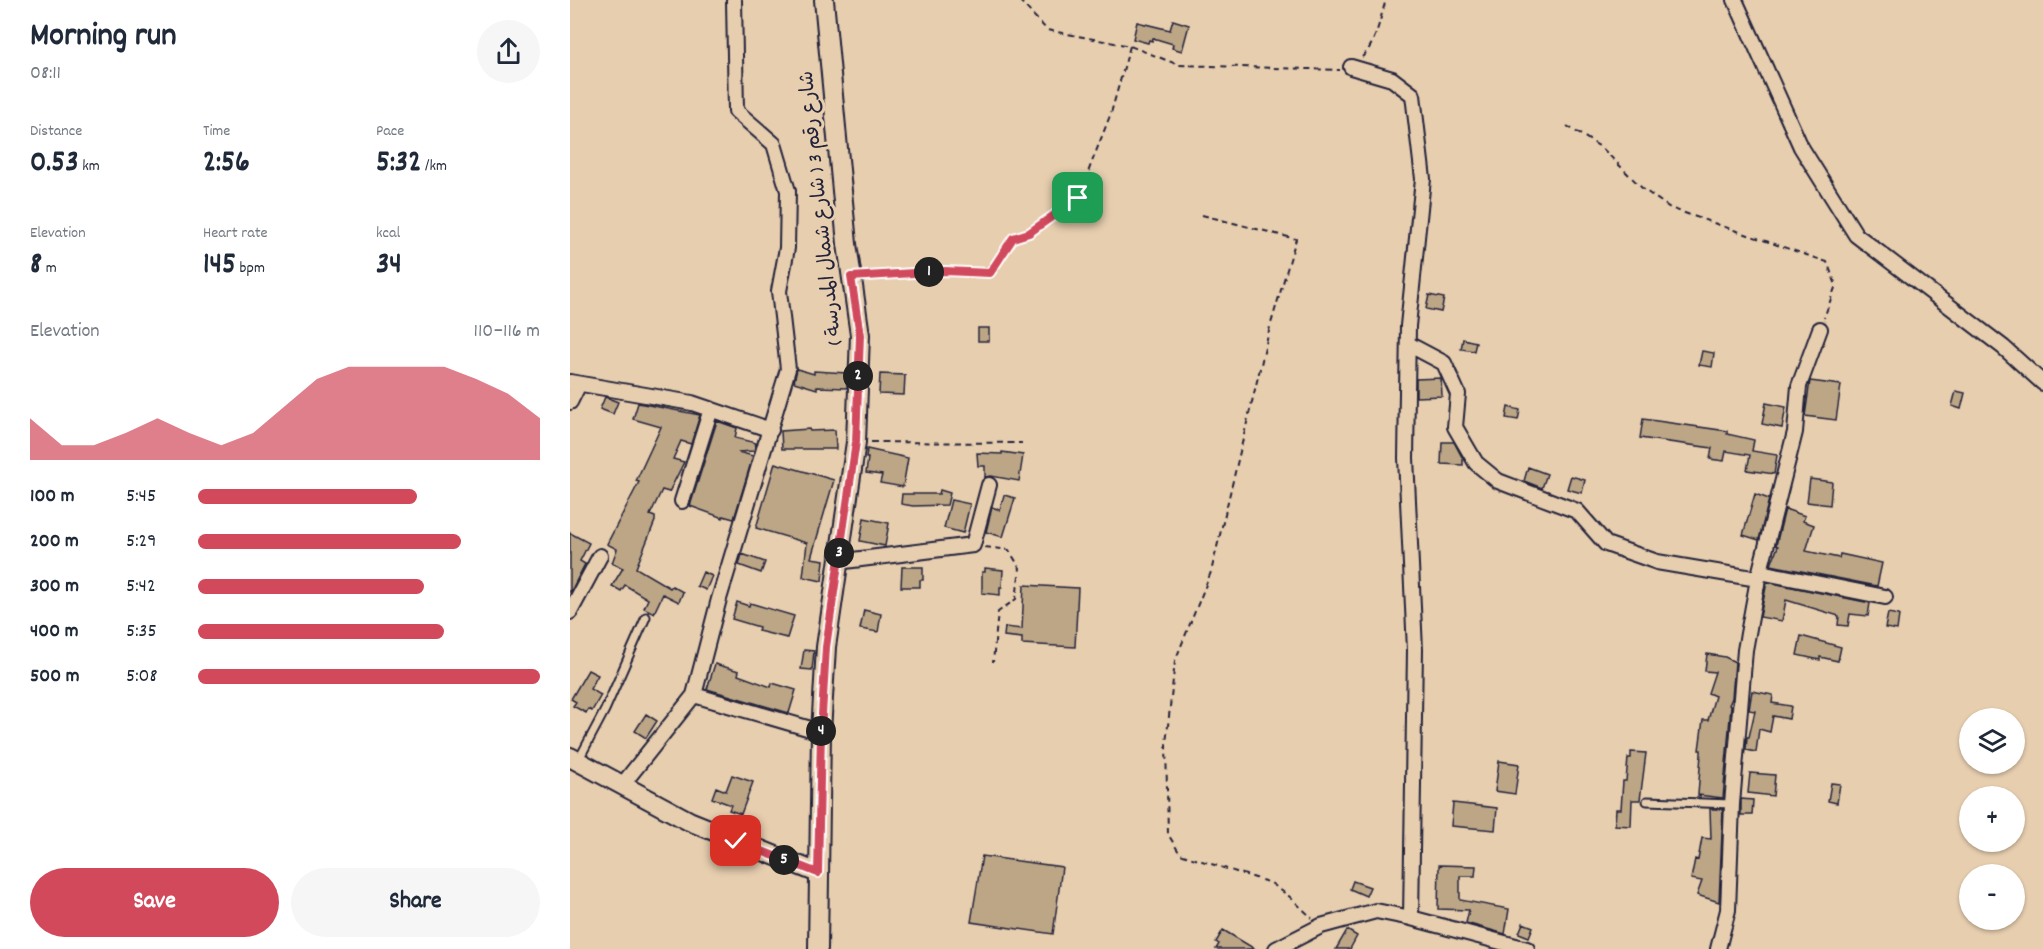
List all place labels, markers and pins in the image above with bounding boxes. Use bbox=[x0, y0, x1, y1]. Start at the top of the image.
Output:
pin bbox=[1052, 172, 1103, 223]
pin: 1 bbox=[914, 257, 944, 287]
pin: 2 bbox=[843, 361, 873, 391]
pin: 3 bbox=[824, 538, 854, 568]
pin: 4 bbox=[806, 716, 836, 746]
pin bbox=[710, 815, 761, 866]
pin: 5 bbox=[769, 845, 799, 875]

